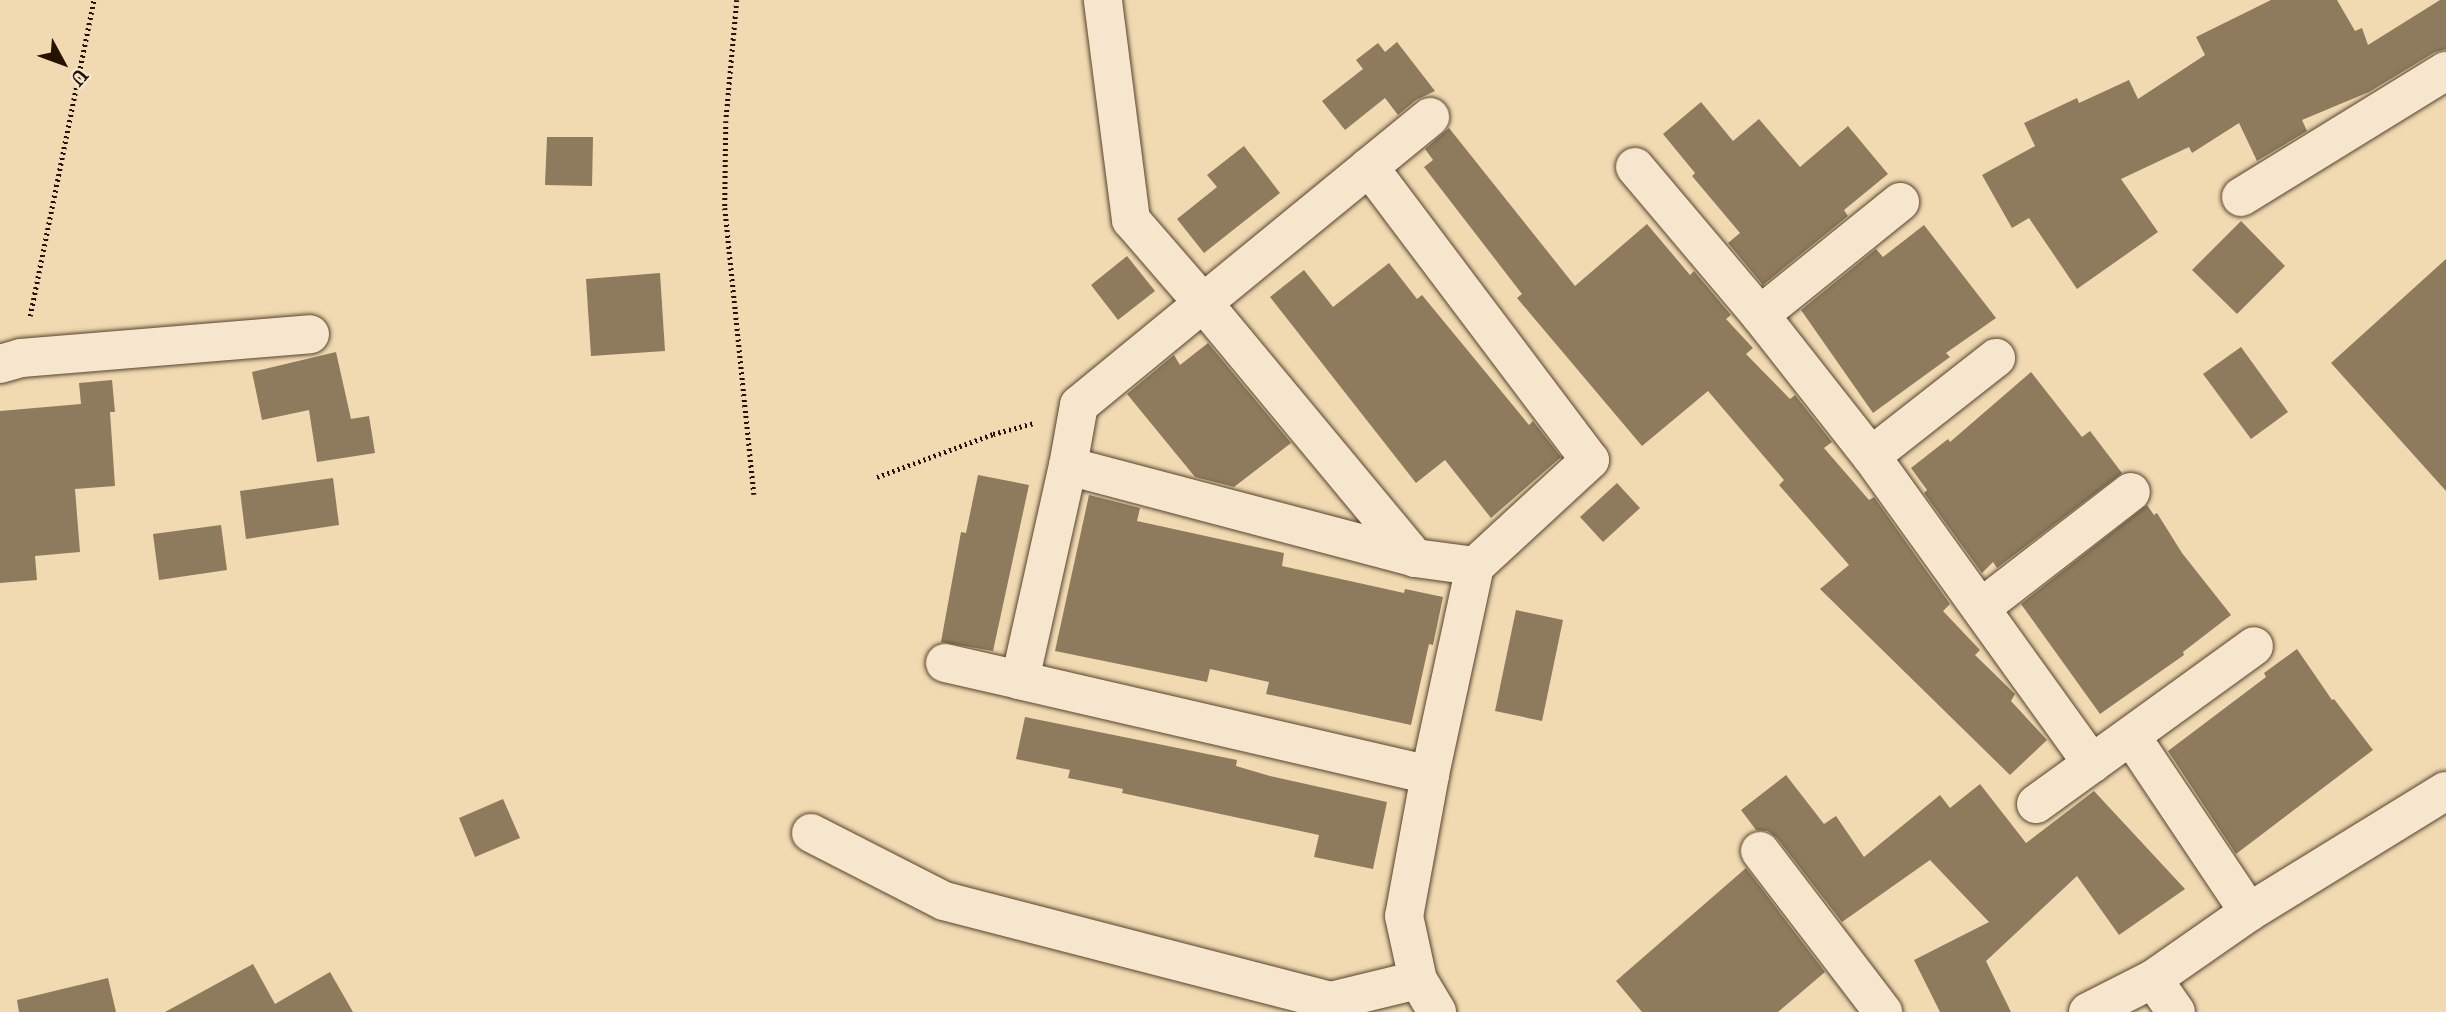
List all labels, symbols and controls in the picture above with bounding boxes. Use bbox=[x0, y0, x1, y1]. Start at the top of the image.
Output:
north arrow bbox=[28, 28, 98, 98]
text: U bbox=[66, 64, 93, 90]

